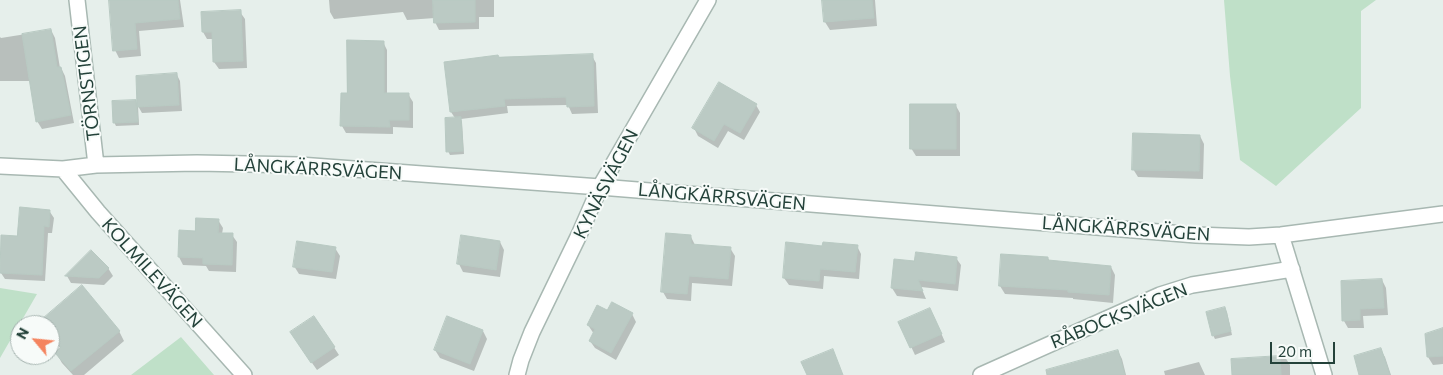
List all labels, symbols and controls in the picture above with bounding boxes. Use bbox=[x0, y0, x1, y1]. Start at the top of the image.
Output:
street label: TÖRNSTIGEN bbox=[69, 24, 105, 142]
street label: KYNÄSVÄGEN bbox=[569, 125, 643, 243]
street label: LÅNGKÄRRSVÄGEN bbox=[233, 154, 403, 184]
street label: LÅNGKÄRRSVÄGEN bbox=[637, 179, 807, 215]
street label: LÅNGKÄRRSVÄGEN bbox=[1041, 212, 1211, 246]
street label: KOLMILEVÄGEN bbox=[97, 214, 207, 332]
street label: RÅBOCKSVÄGEN bbox=[1047, 279, 1191, 353]
north arrow bbox=[10, 315, 60, 365]
text: N bbox=[12, 325, 32, 342]
scale bar bbox=[1273, 332, 1338, 364]
text: 20 m bbox=[1278, 342, 1312, 360]

